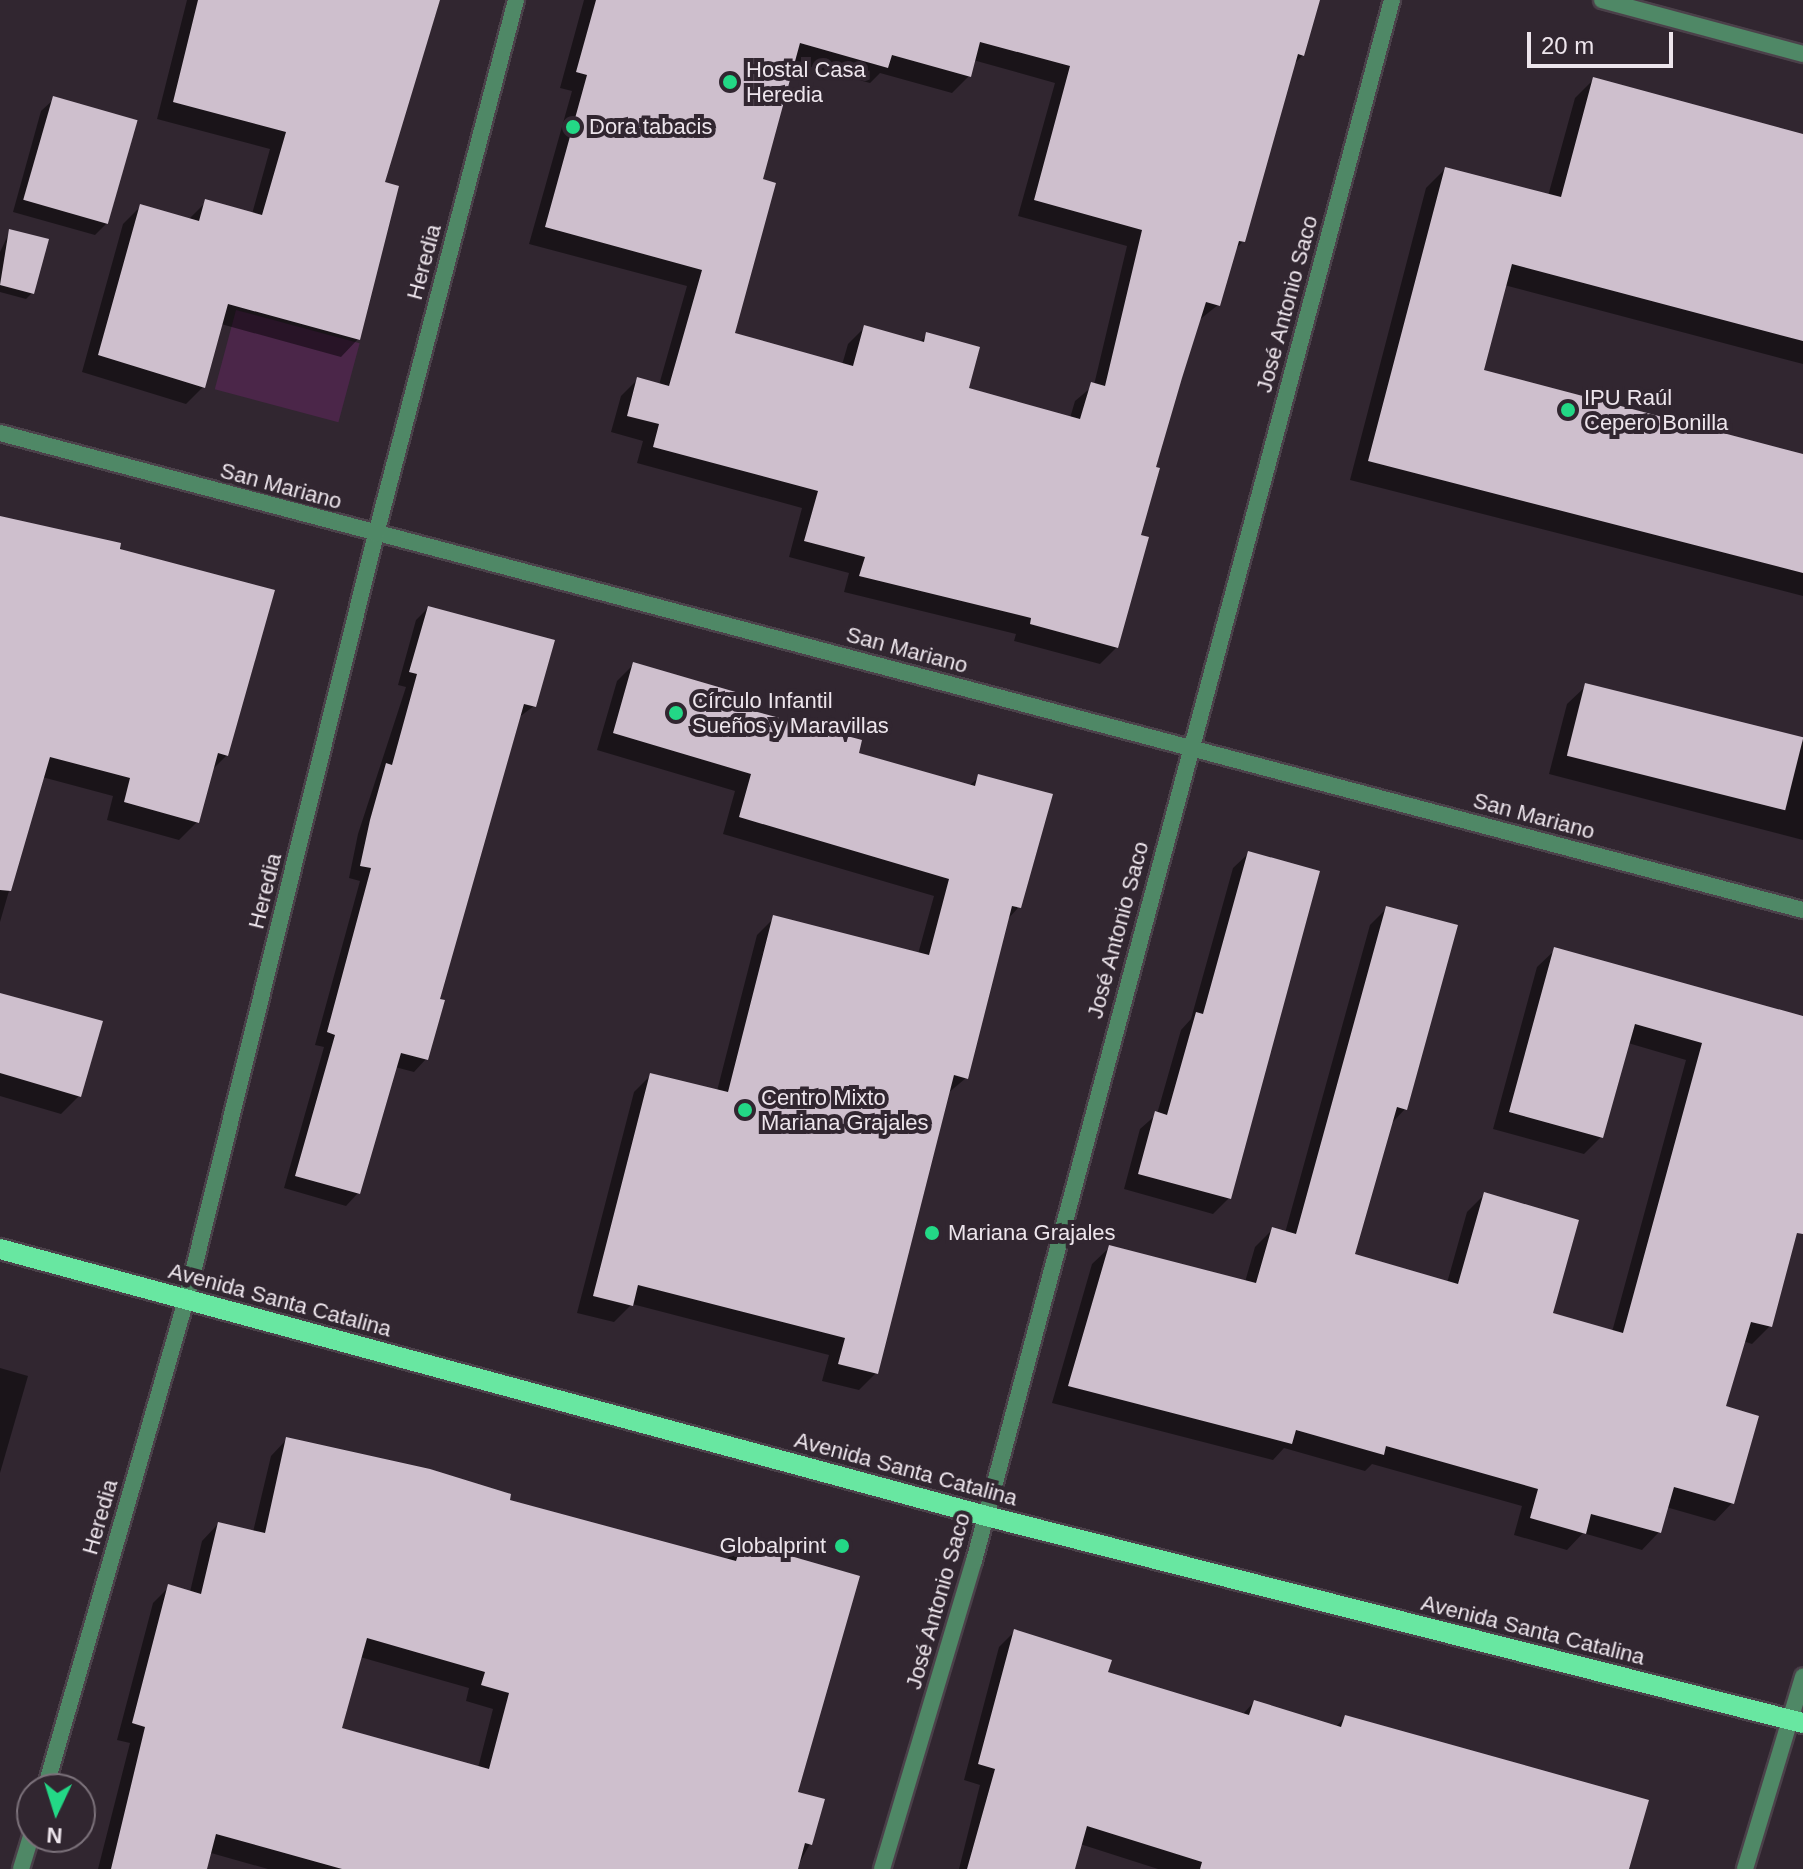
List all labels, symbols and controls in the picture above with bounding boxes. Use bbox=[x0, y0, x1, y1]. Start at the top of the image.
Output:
scale bar bbox=[1531, 16, 1677, 66]
text: 20 m bbox=[1541, 32, 1594, 59]
place label: Hostal Casa Heredia bbox=[746, 56, 866, 108]
marker: Hostal Casa Heredia bbox=[721, 73, 739, 91]
place label: Dora tabacis bbox=[589, 114, 713, 140]
marker: Dora tabacis bbox=[564, 118, 582, 136]
street label: José Antonio Saco bbox=[1251, 212, 1323, 396]
street label: Heredia bbox=[401, 221, 447, 303]
place label: IPU Raúl Cepero Bonilla bbox=[1584, 384, 1728, 436]
marker: IPU Raúl Cepero Bonilla bbox=[1559, 401, 1577, 419]
street label: San Mariano bbox=[217, 457, 345, 515]
street label: San Mariano bbox=[843, 621, 971, 679]
place label: Círculo Infantil Sueños y Maravillas bbox=[692, 687, 889, 738]
marker: Círculo Infantil Sueños y Maravillas bbox=[667, 704, 685, 722]
street label: San Mariano bbox=[1470, 787, 1598, 845]
street label: José Antonio Saco bbox=[1082, 838, 1154, 1022]
street label: Heredia bbox=[243, 850, 287, 932]
place label: Centro Mixto Mariana Grajales bbox=[761, 1084, 929, 1136]
marker: Centro Mixto Mariana Grajales bbox=[736, 1101, 754, 1119]
place label: Mariana Grajales bbox=[948, 1220, 1116, 1246]
marker: Mariana Grajales bbox=[923, 1224, 941, 1242]
street label: Avenida Santa Catalina bbox=[166, 1258, 394, 1342]
street label: Avenida Santa Catalina bbox=[792, 1427, 1020, 1511]
street label: Heredia bbox=[77, 1476, 123, 1558]
street label: José Antonio Saco bbox=[900, 1509, 976, 1693]
place label: Globalprint bbox=[720, 1533, 826, 1559]
marker: Globalprint bbox=[833, 1537, 851, 1555]
street label: Avenida Santa Catalina bbox=[1418, 1589, 1648, 1671]
north arrow bbox=[16, 1773, 96, 1853]
text: N bbox=[46, 1822, 63, 1848]

